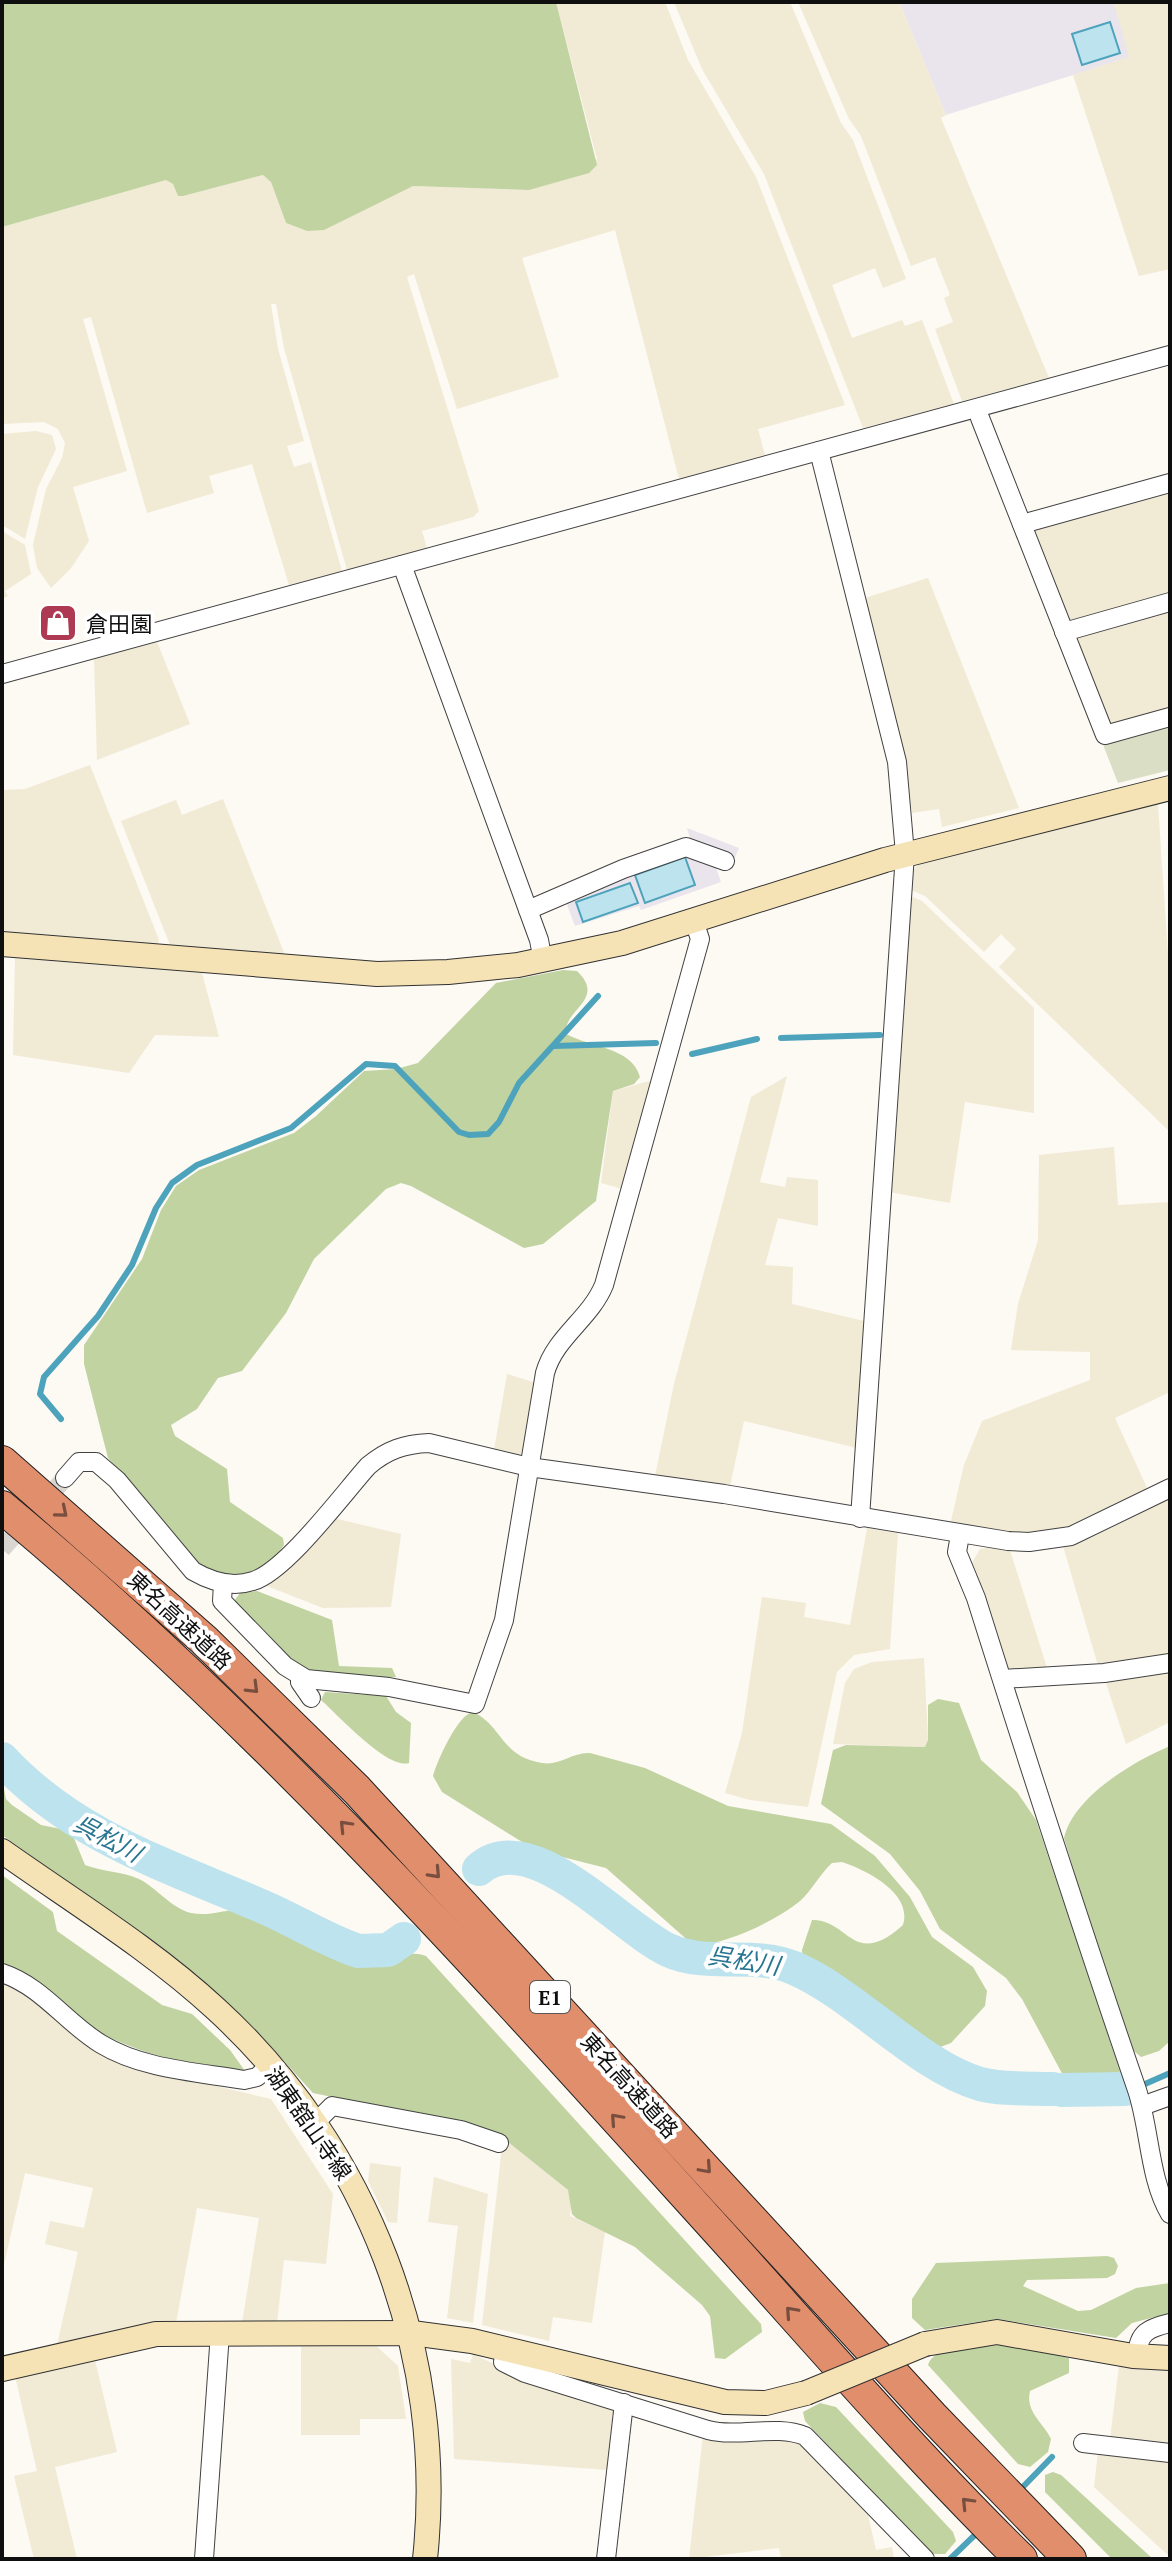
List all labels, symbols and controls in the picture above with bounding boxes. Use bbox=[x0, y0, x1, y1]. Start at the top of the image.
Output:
shop icon: 倉田園 bbox=[37, 602, 79, 644]
place label: 倉田園 bbox=[86, 609, 152, 638]
one-way arrow bbox=[52, 1503, 67, 1517]
street label: 東名高速道路 bbox=[122, 1564, 238, 1676]
one-way arrow bbox=[244, 1679, 258, 1693]
water label: 呉松川 bbox=[69, 1807, 150, 1870]
one-way arrow bbox=[339, 1821, 354, 1835]
one-way arrow bbox=[426, 1864, 440, 1879]
water label: 呉松川 bbox=[706, 1939, 785, 1982]
road number: E1 bbox=[530, 1981, 570, 2013]
street label: 東名高速道路 bbox=[575, 2026, 685, 2144]
street label: 湖東舘山寺線 bbox=[259, 2061, 359, 2185]
one-way arrow bbox=[612, 2114, 626, 2129]
one-way arrow bbox=[696, 2159, 711, 2173]
one-way arrow bbox=[785, 2307, 800, 2321]
one-way arrow bbox=[962, 2498, 976, 2512]

